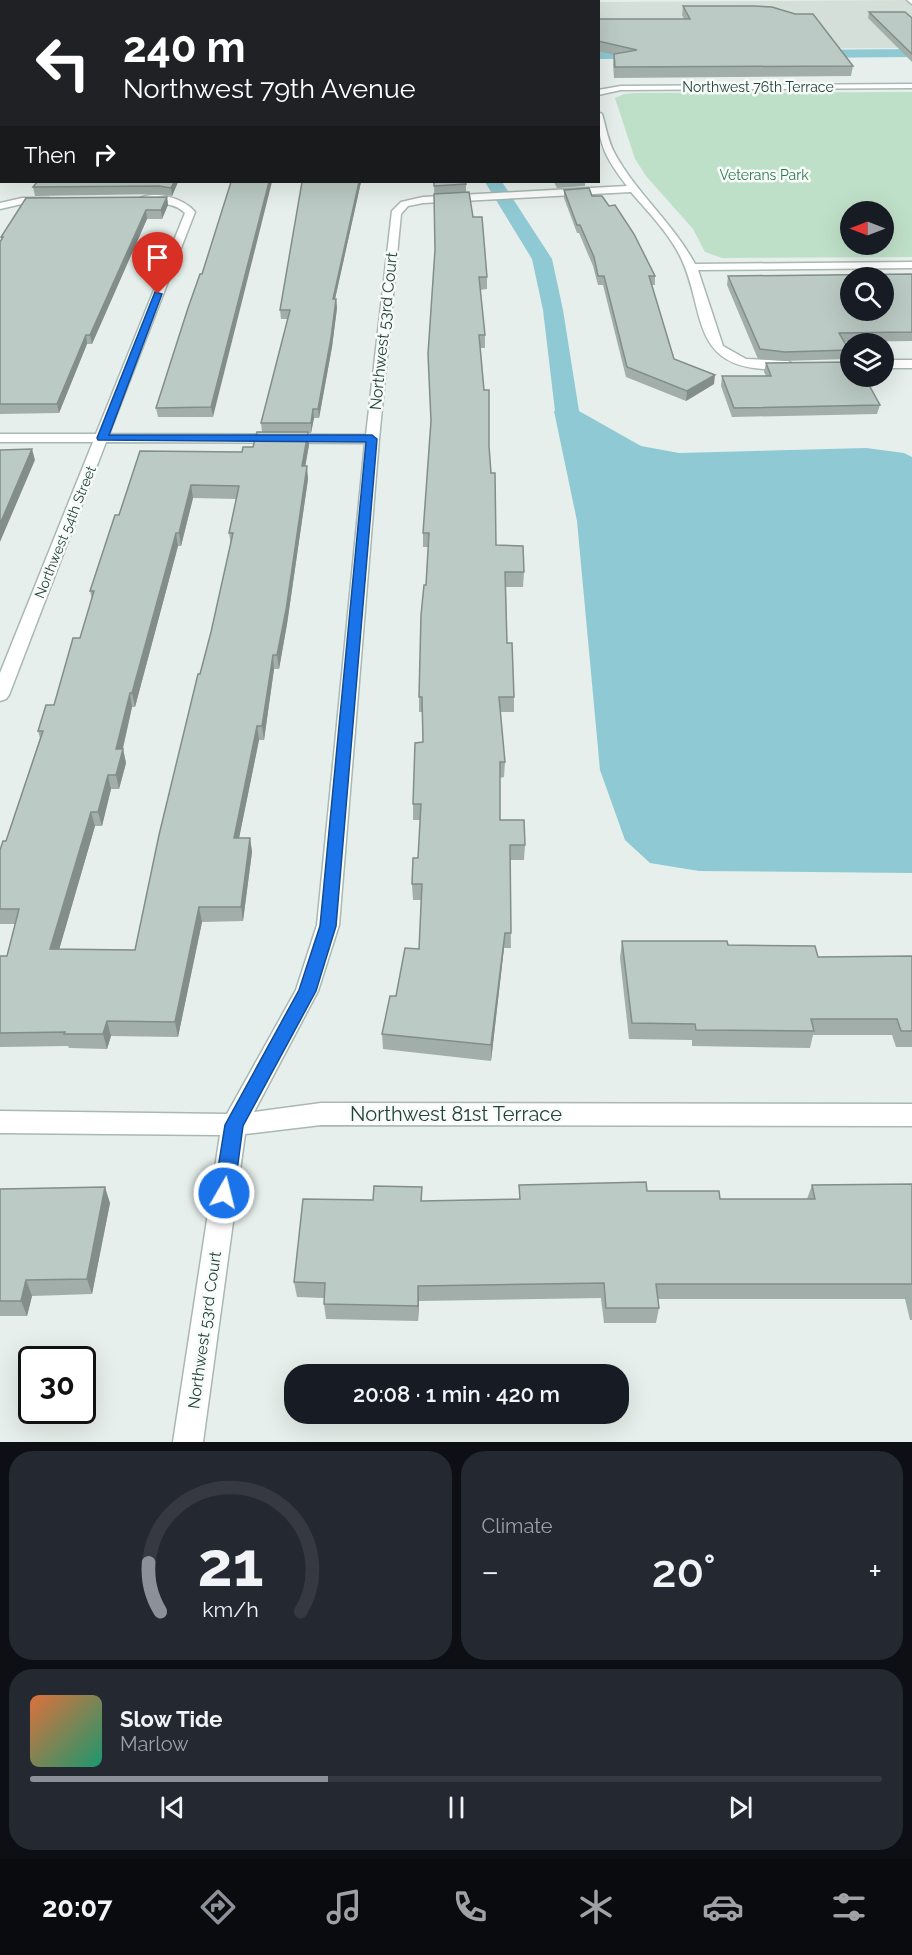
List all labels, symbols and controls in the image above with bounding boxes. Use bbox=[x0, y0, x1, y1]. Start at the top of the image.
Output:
text: 240 m bbox=[123, 23, 246, 72]
icon: left bbox=[24, 24, 102, 102]
text: Northwest 79th Avenue bbox=[123, 73, 416, 104]
street label: Northwest 76th Terrace bbox=[682, 79, 834, 95]
icon: right bbox=[88, 138, 121, 171]
text: Then bbox=[24, 142, 76, 168]
park label: Veterans Park bbox=[719, 167, 809, 183]
north arrow bbox=[840, 201, 894, 255]
map controls bbox=[840, 201, 894, 387]
pin bbox=[132, 232, 183, 294]
icon: arrive bbox=[141, 241, 174, 274]
street label: Northwest 53rd Court bbox=[366, 250, 401, 411]
button: search bbox=[840, 267, 894, 321]
button: layers bbox=[840, 333, 894, 387]
street label: Northwest 54th Street bbox=[31, 463, 99, 601]
street label: Northwest 81st Terrace bbox=[350, 1102, 562, 1126]
position arrow bbox=[192, 1161, 256, 1225]
street label: Northwest 53rd Court bbox=[184, 1249, 225, 1410]
speed limit sign: 30 bbox=[18, 1346, 96, 1424]
text: 20:08 · 1 min · 420 m bbox=[353, 1381, 560, 1407]
text: Climate bbox=[482, 1514, 553, 1538]
text: 21 bbox=[197, 1527, 263, 1601]
text: 20° bbox=[652, 1545, 716, 1598]
text: − bbox=[482, 1552, 499, 1591]
text: + bbox=[868, 1552, 882, 1591]
text: km/h bbox=[202, 1598, 259, 1623]
text: Slow Tide bbox=[120, 1706, 222, 1732]
text: Marlow bbox=[120, 1732, 189, 1756]
icon: previous bbox=[156, 1791, 189, 1824]
icon: pause bbox=[440, 1791, 473, 1824]
icon: next bbox=[724, 1791, 757, 1824]
icon: directions bbox=[197, 1886, 239, 1928]
icon: music bbox=[323, 1886, 365, 1928]
icon: phone bbox=[449, 1886, 491, 1928]
icon: climate bbox=[575, 1886, 617, 1928]
icon: car bbox=[702, 1886, 744, 1928]
icon: filters bbox=[828, 1886, 870, 1928]
text: 20:07 bbox=[42, 1892, 112, 1923]

